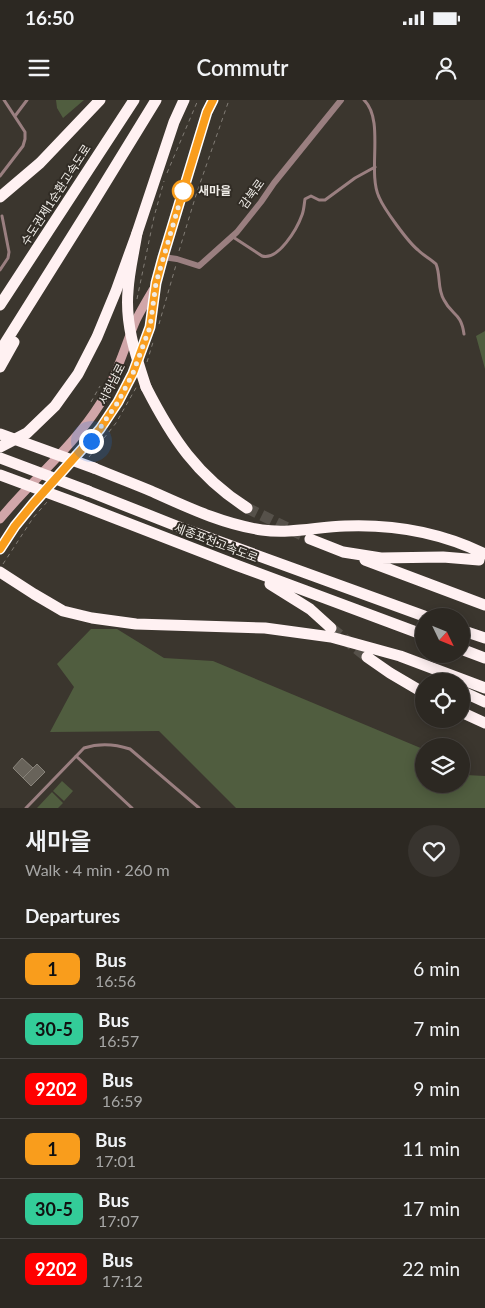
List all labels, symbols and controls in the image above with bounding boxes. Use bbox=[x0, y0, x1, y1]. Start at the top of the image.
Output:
text: 16:50 bbox=[25, 6, 74, 29]
icon: menu bbox=[25, 54, 53, 82]
text: Commutr bbox=[197, 54, 289, 81]
icon: person bbox=[432, 54, 460, 82]
street label: 수도권제1순환고속도로 bbox=[17, 141, 94, 248]
street label: 감북로 bbox=[236, 176, 267, 212]
marker: 새마을 bbox=[172, 180, 194, 202]
place label: 새마을 bbox=[198, 183, 231, 198]
street label: 서하남로 bbox=[95, 361, 128, 407]
your location bbox=[79, 429, 104, 454]
street label: 세종포천고속도로 bbox=[172, 520, 260, 565]
north arrow bbox=[415, 608, 470, 662]
map controls bbox=[415, 608, 470, 793]
button: locate bbox=[415, 673, 470, 728]
button: layers bbox=[415, 738, 470, 793]
button: heart bbox=[408, 825, 460, 877]
text: 새마을 bbox=[25, 826, 91, 855]
text: Walk · 4 min · 260 m bbox=[25, 860, 170, 879]
text: Departures bbox=[25, 904, 120, 927]
text: Bus bbox=[95, 948, 126, 971]
text: 6 min bbox=[413, 957, 460, 980]
text: 1 bbox=[47, 958, 58, 980]
text: 16:56 bbox=[95, 971, 136, 990]
text: Bus bbox=[98, 1008, 129, 1031]
text: 7 min bbox=[413, 1017, 460, 1040]
text: 30-5 bbox=[35, 1018, 73, 1040]
text: 16:57 bbox=[98, 1031, 139, 1050]
text: Bus bbox=[102, 1068, 133, 1091]
text: 9 min bbox=[413, 1077, 460, 1100]
text: 9202 bbox=[35, 1078, 77, 1100]
text: 16:59 bbox=[102, 1091, 143, 1110]
text: Bus bbox=[95, 1128, 126, 1151]
text: 11 min bbox=[402, 1137, 460, 1160]
text: 1 bbox=[47, 1138, 58, 1160]
text: 17:01 bbox=[95, 1151, 136, 1170]
text: Bus bbox=[98, 1188, 129, 1211]
text: 17 min bbox=[402, 1197, 460, 1220]
text: 30-5 bbox=[35, 1198, 73, 1220]
text: 17:07 bbox=[98, 1211, 139, 1230]
text: Bus bbox=[102, 1248, 133, 1271]
text: 22 min bbox=[402, 1257, 460, 1280]
text: 9202 bbox=[35, 1258, 77, 1280]
text: 17:12 bbox=[102, 1271, 143, 1290]

